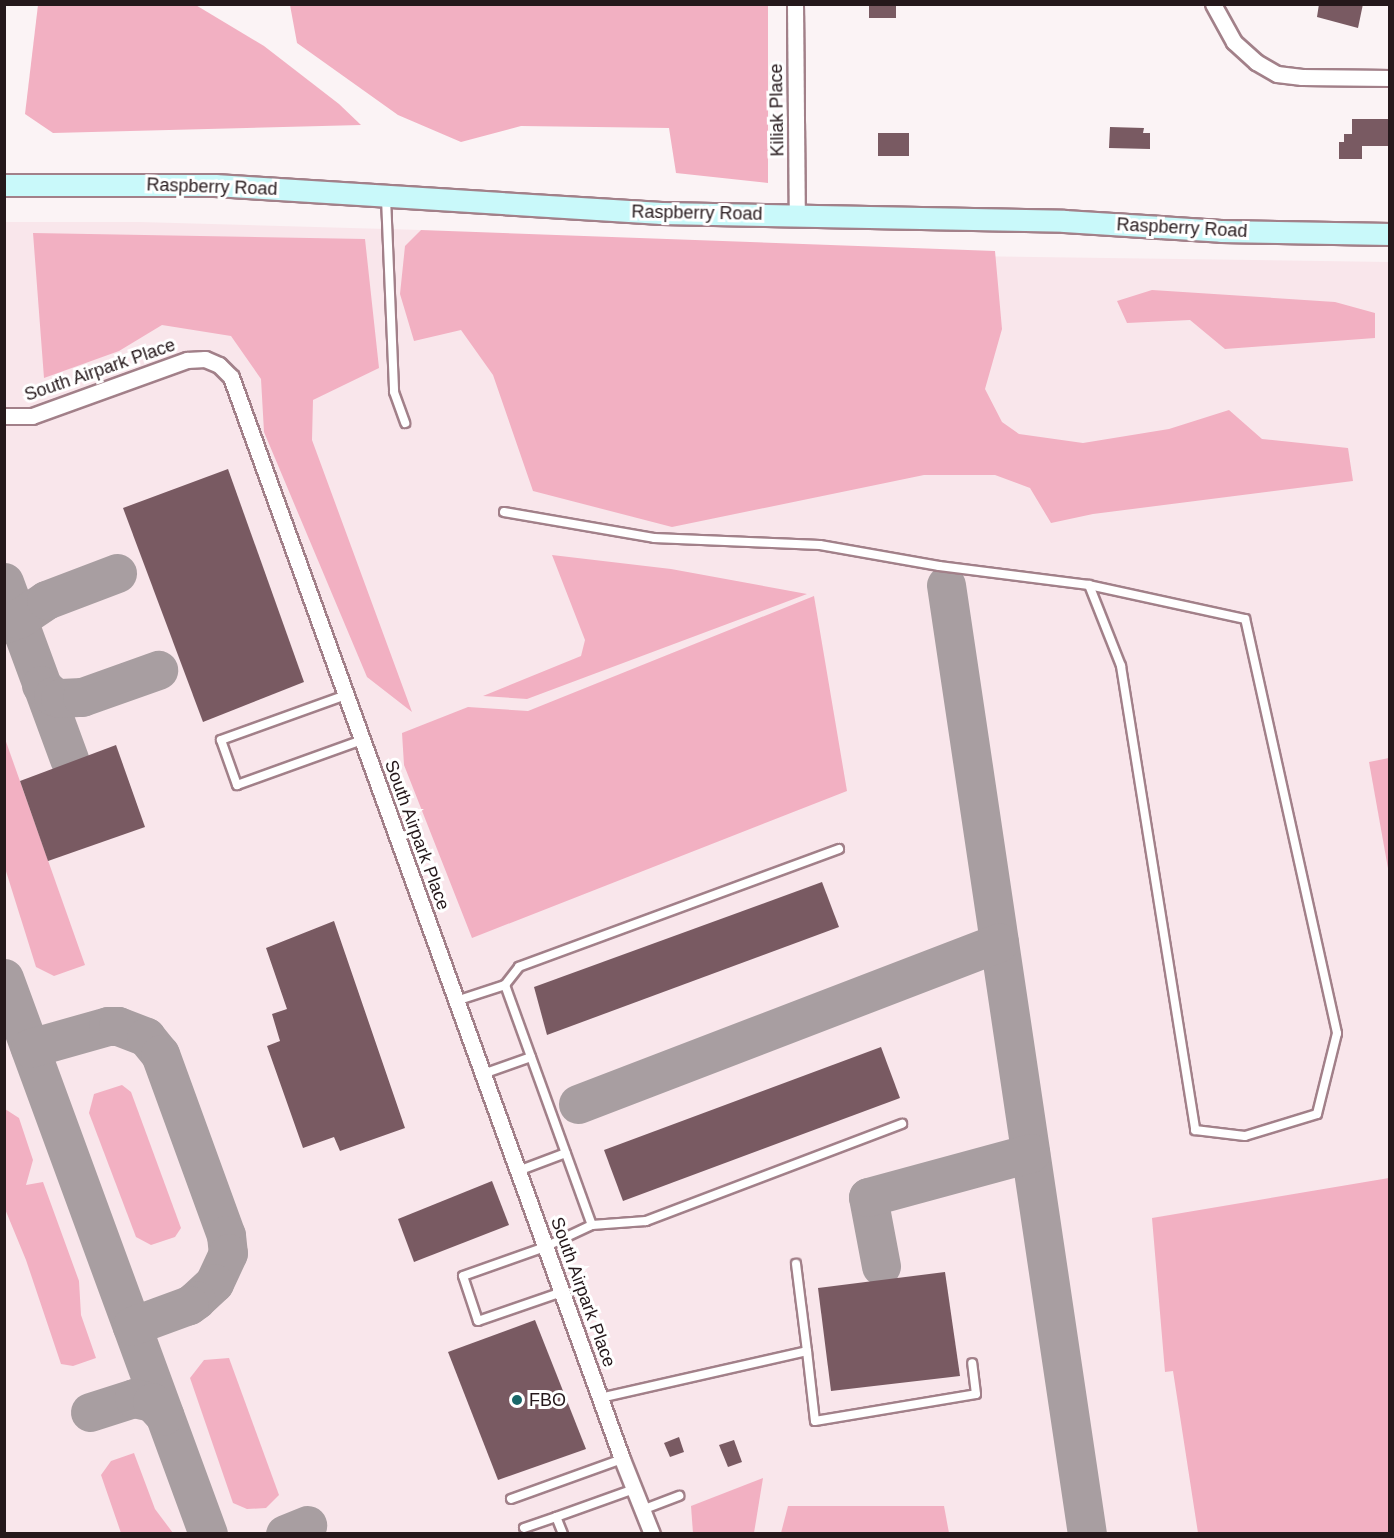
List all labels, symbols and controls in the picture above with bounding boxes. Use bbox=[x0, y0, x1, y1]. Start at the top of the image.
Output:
street label: Kiliak Place bbox=[765, 63, 789, 157]
street label: Raspberry Road bbox=[146, 174, 278, 200]
street label: Raspberry Road bbox=[631, 201, 763, 225]
street label: Raspberry Road bbox=[1116, 214, 1248, 242]
street label: South Airpark Place bbox=[21, 334, 179, 406]
street label: South Airpark Place bbox=[380, 757, 454, 913]
street label: South Airpark Place bbox=[546, 1214, 620, 1370]
place label: FBO bbox=[529, 1389, 566, 1411]
marker: FBO bbox=[510, 1393, 524, 1407]

